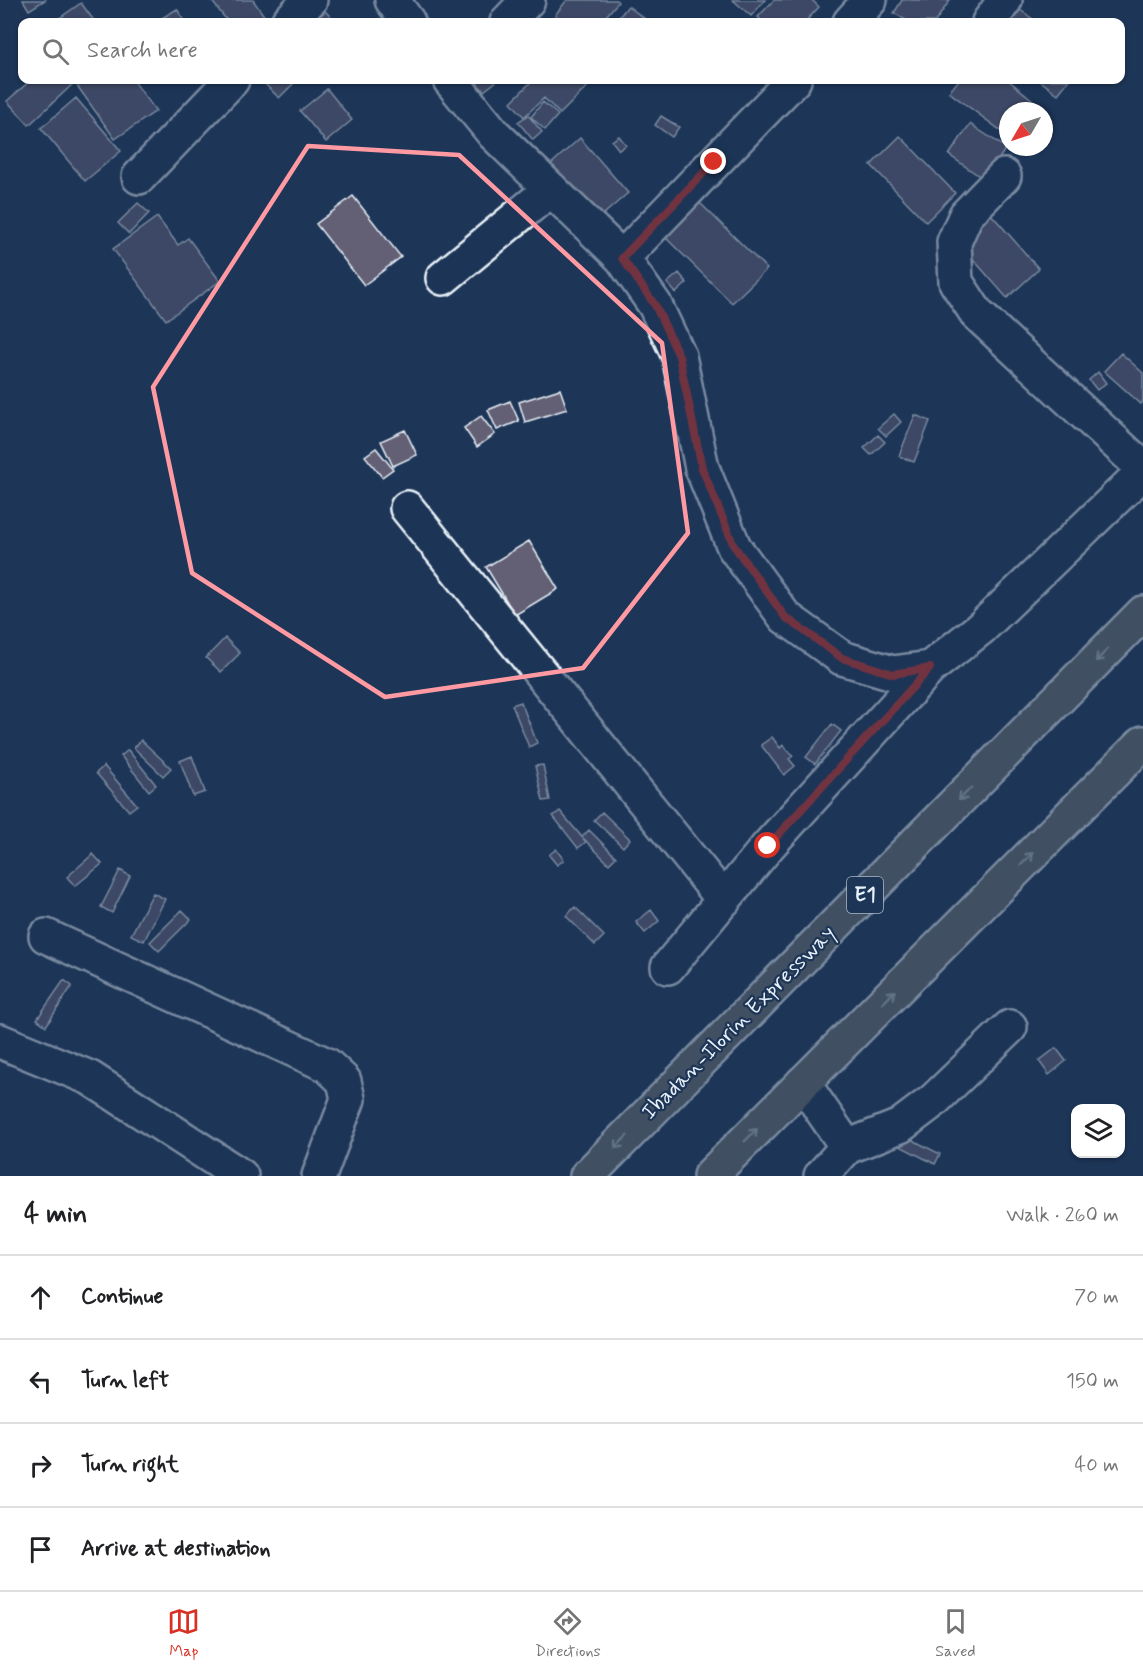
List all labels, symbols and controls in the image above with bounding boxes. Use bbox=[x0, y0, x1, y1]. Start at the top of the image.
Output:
search box bbox=[18, 18, 1125, 84]
icon: search bbox=[39, 35, 72, 68]
text: Search here bbox=[87, 37, 198, 65]
north arrow bbox=[999, 102, 1053, 156]
route end bbox=[700, 148, 726, 174]
one-way arrow bbox=[1095, 647, 1109, 662]
one-way arrow bbox=[958, 786, 972, 801]
route start bbox=[754, 832, 780, 858]
one-way arrow bbox=[1020, 852, 1035, 867]
road number: E1 bbox=[847, 877, 883, 913]
street label: Ibadan-Ilorin Expressway bbox=[636, 920, 842, 1126]
one-way arrow bbox=[882, 990, 897, 1004]
map controls bbox=[1071, 1104, 1125, 1158]
button: layers bbox=[1071, 1104, 1125, 1158]
one-way arrow bbox=[744, 1127, 759, 1142]
one-way arrow bbox=[614, 1134, 629, 1149]
text: 4 min bbox=[24, 1198, 87, 1232]
text: Walk · 260 m bbox=[1006, 1202, 1119, 1229]
icon: ahead bbox=[24, 1281, 57, 1314]
text: Continue bbox=[81, 1283, 163, 1311]
text: 70 m bbox=[1074, 1284, 1119, 1311]
icon: left bbox=[24, 1365, 57, 1398]
text: Turn left bbox=[81, 1367, 169, 1395]
text: 150 m bbox=[1066, 1368, 1119, 1395]
icon: right bbox=[24, 1449, 57, 1482]
text: Turn right bbox=[81, 1451, 179, 1479]
text: 40 m bbox=[1075, 1452, 1119, 1479]
icon: arrive bbox=[24, 1533, 57, 1566]
text: Arrive at destination bbox=[81, 1535, 271, 1563]
tab: Map bbox=[167, 1605, 200, 1662]
tab: Directions bbox=[535, 1605, 601, 1662]
tab: Saved bbox=[935, 1605, 976, 1662]

